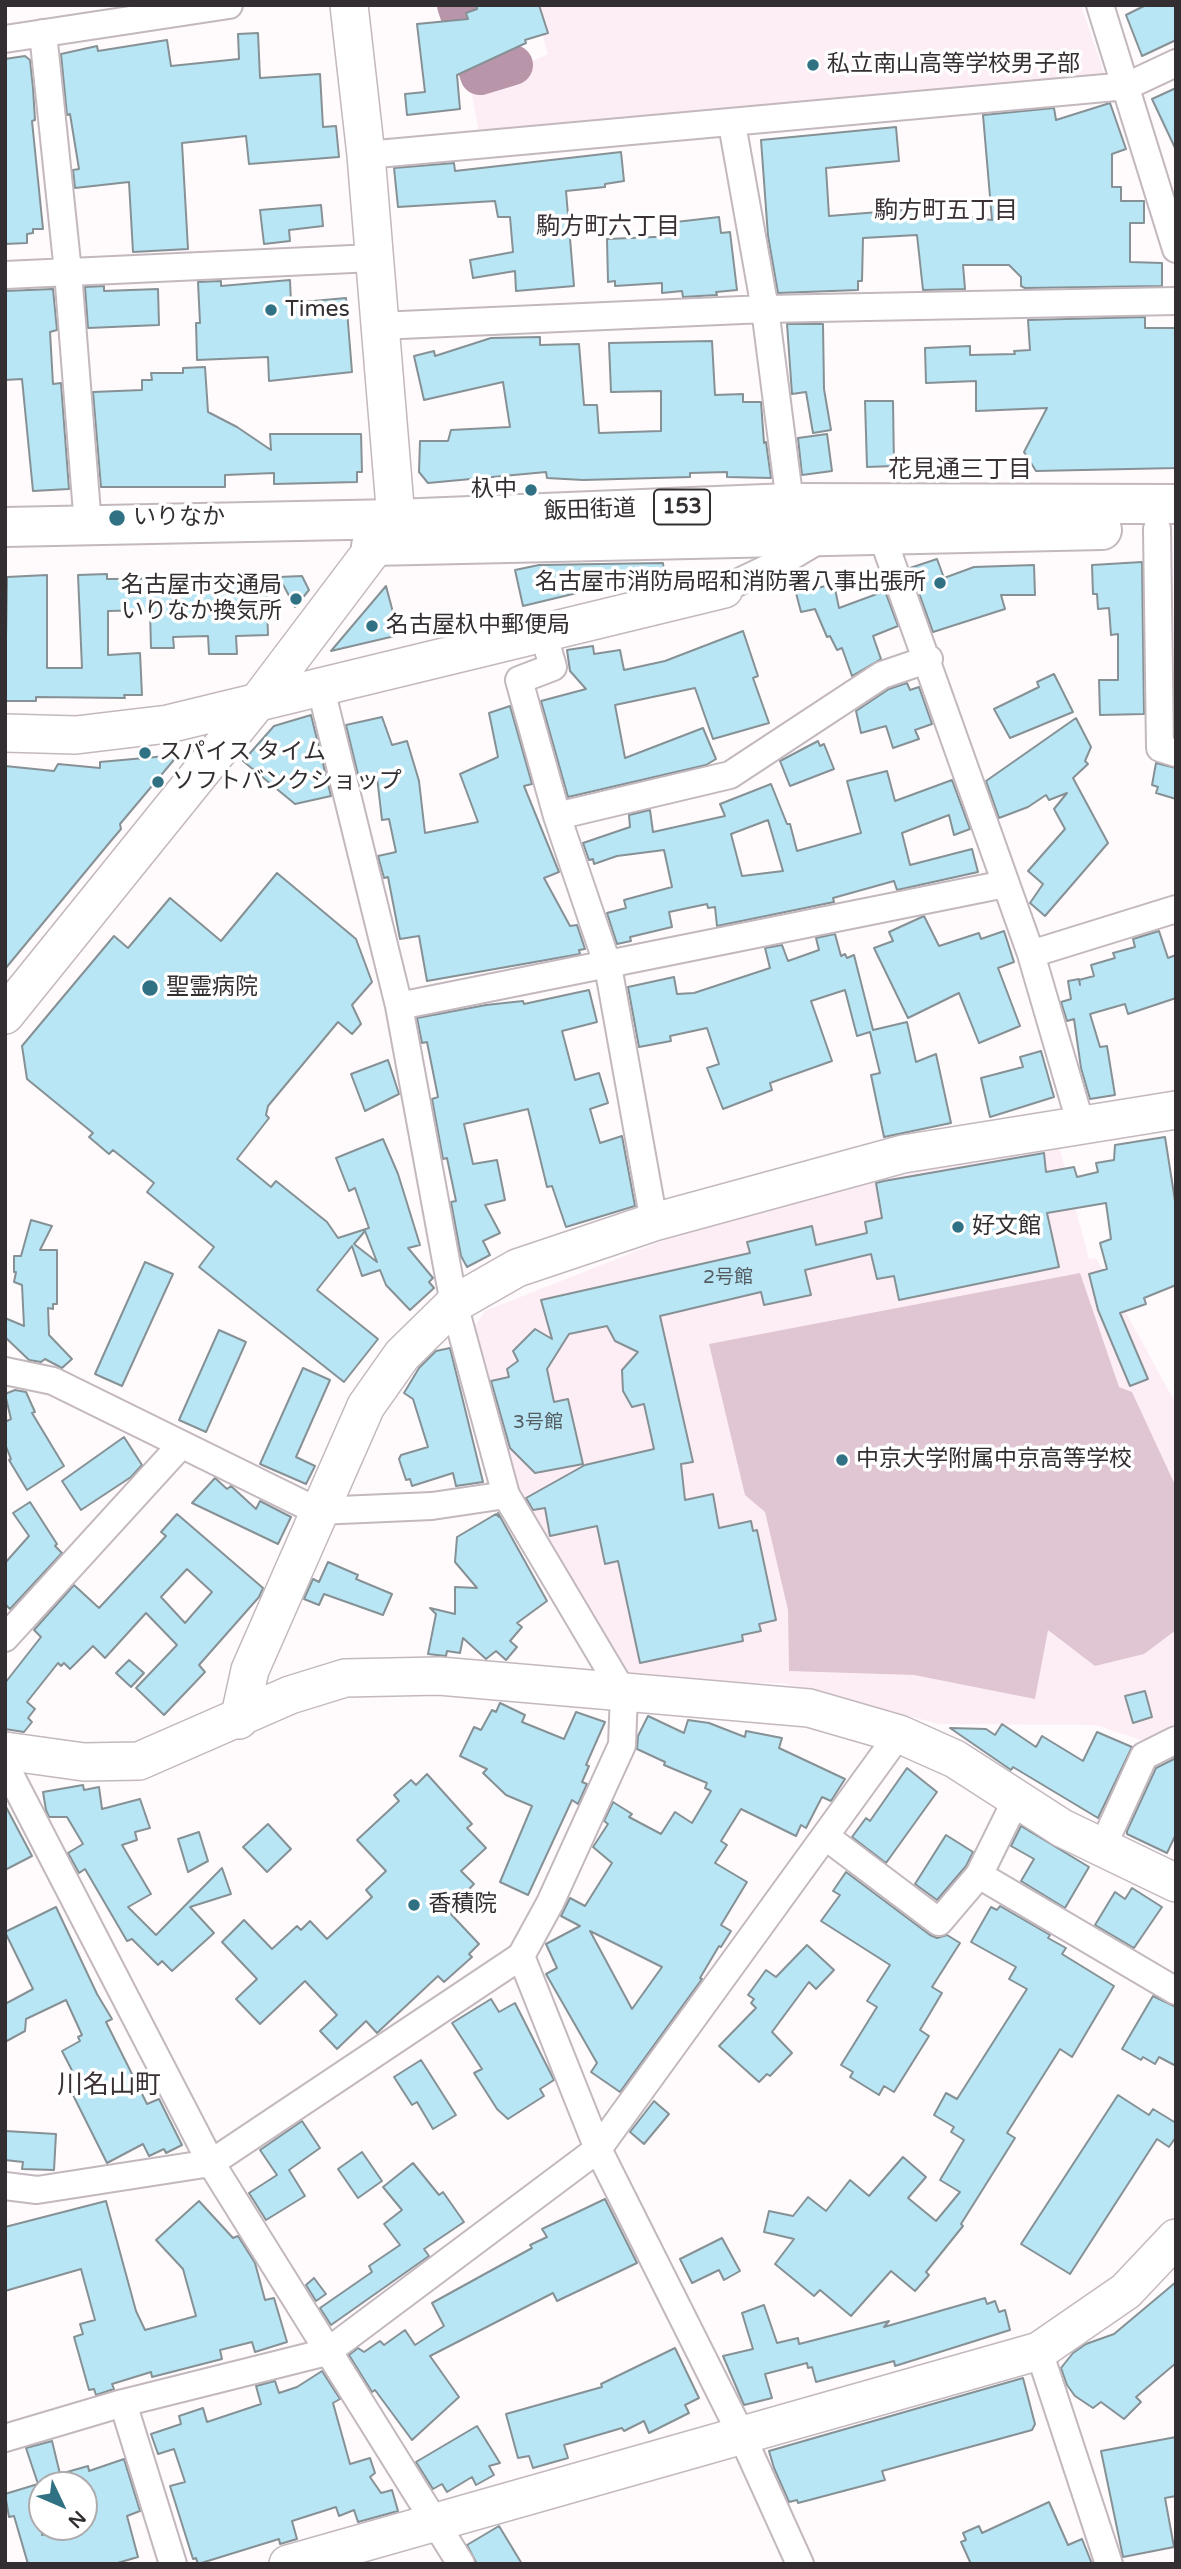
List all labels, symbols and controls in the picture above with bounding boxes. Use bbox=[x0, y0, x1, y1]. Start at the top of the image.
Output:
place label: 私立南山高等学校男子部 bbox=[827, 51, 1080, 79]
marker: 私立南山高等学校男子部 bbox=[805, 57, 821, 73]
district label: 駒方町五丁目 bbox=[874, 198, 1018, 226]
district label: 駒方町六丁目 bbox=[536, 214, 680, 242]
place label: Times bbox=[285, 296, 350, 324]
marker: Times bbox=[263, 302, 279, 318]
district label: 花見通三丁目 bbox=[888, 457, 1032, 485]
place label: 杁中 bbox=[471, 476, 517, 504]
marker: 杁中 bbox=[523, 482, 539, 498]
road number: 153 bbox=[654, 490, 710, 524]
street label: 飯田街道 bbox=[544, 496, 636, 526]
place label: いりなか bbox=[133, 504, 225, 532]
marker: いりなか bbox=[107, 508, 127, 528]
place label: 名古屋市消防局昭和消防署八事出張所 bbox=[535, 569, 926, 597]
place label: 名古屋市交通局 いりなか換気所 bbox=[121, 572, 282, 626]
marker: 名古屋市消防局昭和消防署八事出張所 bbox=[932, 575, 948, 591]
marker: 名古屋市交通局 いりなか換気所 bbox=[288, 591, 304, 607]
place label: 名古屋杁中郵便局 bbox=[386, 612, 570, 640]
marker: 名古屋杁中郵便局 bbox=[364, 618, 380, 634]
place label: スパイス タイム bbox=[159, 739, 326, 767]
marker: スパイス タイム bbox=[137, 745, 153, 761]
place label: ソフトバンクショップ bbox=[172, 768, 402, 796]
marker: ソフトバンクショップ bbox=[150, 774, 166, 790]
place label: 聖霊病院 bbox=[166, 974, 258, 1002]
marker: 聖霊病院 bbox=[140, 978, 160, 998]
place label: 好文館 bbox=[972, 1213, 1041, 1241]
marker: 好文館 bbox=[950, 1219, 966, 1235]
house number: 2号館 bbox=[703, 1267, 753, 1289]
house number: 3号館 bbox=[513, 1412, 563, 1434]
place label: 中京大学附属中京高等学校 bbox=[856, 1446, 1132, 1474]
marker: 中京大学附属中京高等学校 bbox=[834, 1452, 850, 1468]
place label: 香積院 bbox=[428, 1891, 497, 1919]
marker: 香積院 bbox=[406, 1897, 422, 1913]
district label: 川名山町 bbox=[57, 2070, 161, 2102]
north arrow bbox=[28, 2471, 98, 2541]
text: N bbox=[63, 2506, 90, 2532]

